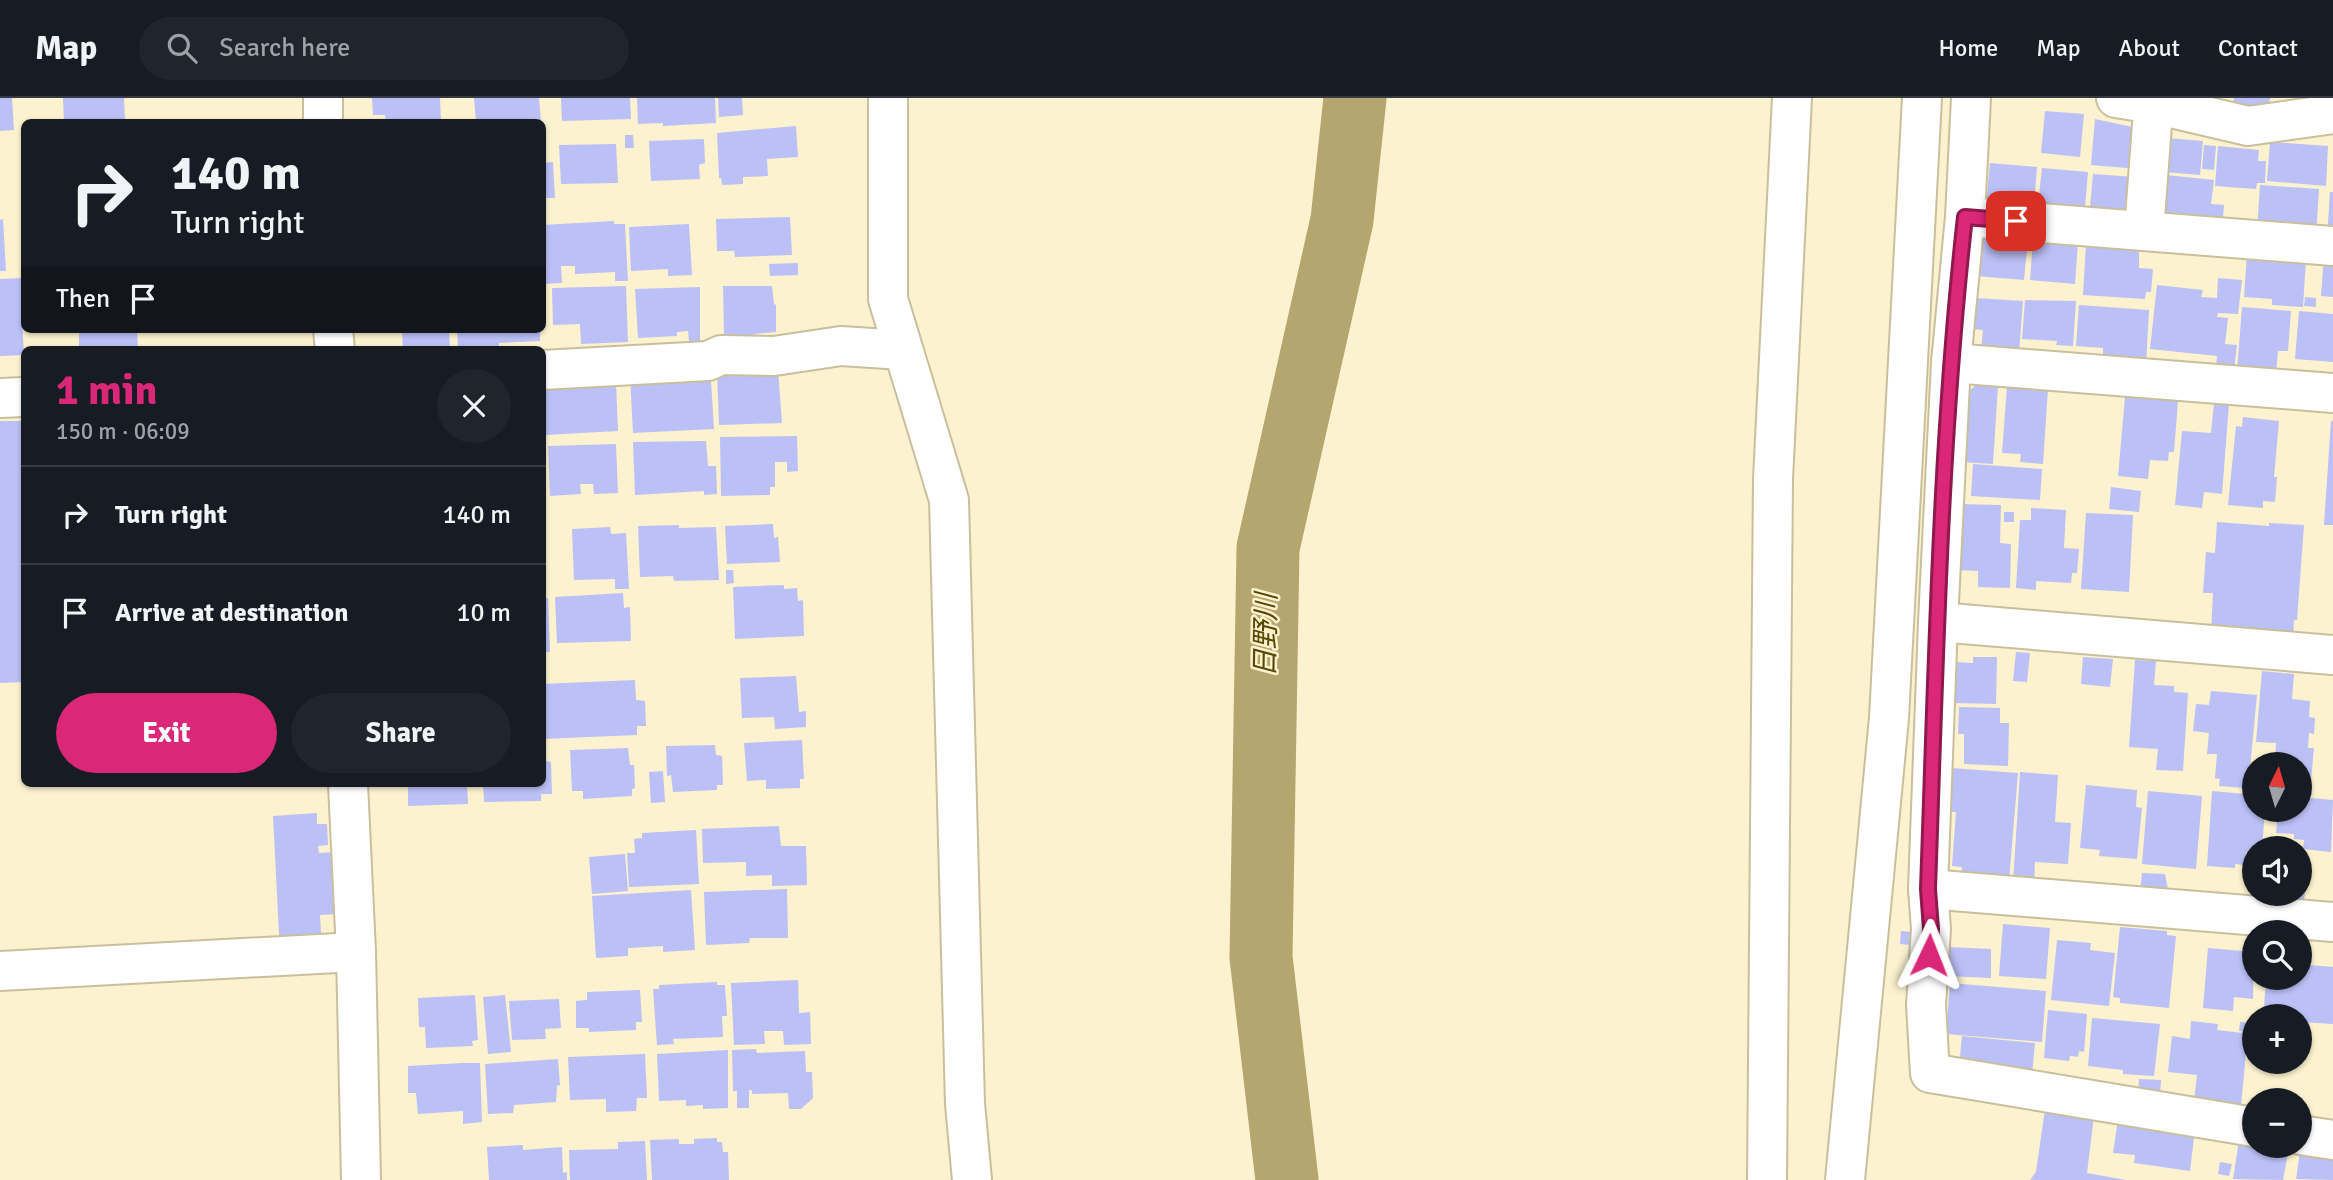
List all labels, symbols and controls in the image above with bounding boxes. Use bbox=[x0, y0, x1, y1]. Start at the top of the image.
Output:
search box bbox=[139, 17, 629, 80]
text: Map bbox=[35, 28, 97, 69]
icon: search bbox=[163, 29, 201, 67]
text: Search here bbox=[219, 32, 350, 64]
text: Home bbox=[1938, 33, 1998, 63]
text: Map bbox=[2036, 33, 2081, 63]
text: About bbox=[2119, 33, 2180, 63]
text: Contact bbox=[2218, 33, 2298, 63]
text: 140 m bbox=[171, 143, 301, 203]
icon: right bbox=[56, 147, 147, 238]
pin bbox=[1986, 191, 2046, 251]
icon: arrive bbox=[1997, 202, 2035, 240]
text: Turn right bbox=[171, 203, 304, 242]
icon: arrive bbox=[124, 280, 162, 318]
text: Then bbox=[56, 283, 110, 315]
text: 1 min bbox=[56, 365, 157, 416]
button: close bbox=[437, 369, 511, 443]
text: 150 m · 06:09 bbox=[56, 417, 190, 446]
icon: right bbox=[56, 496, 94, 534]
text: Turn right bbox=[115, 499, 227, 531]
text: 140 m bbox=[442, 499, 511, 531]
water label: 日野川 bbox=[1248, 590, 1284, 677]
icon: arrive bbox=[56, 594, 94, 632]
text: Arrive at destination bbox=[115, 597, 348, 629]
text: 10 m bbox=[456, 597, 511, 629]
button: Exit bbox=[56, 693, 277, 773]
button: Share bbox=[291, 693, 511, 773]
north arrow bbox=[2242, 752, 2312, 822]
map controls bbox=[2242, 752, 2312, 1158]
button: sound bbox=[2242, 836, 2312, 906]
position arrow bbox=[1892, 918, 1966, 992]
button: search bbox=[2242, 920, 2312, 990]
button: + bbox=[2242, 1004, 2312, 1074]
button: − bbox=[2242, 1088, 2312, 1158]

